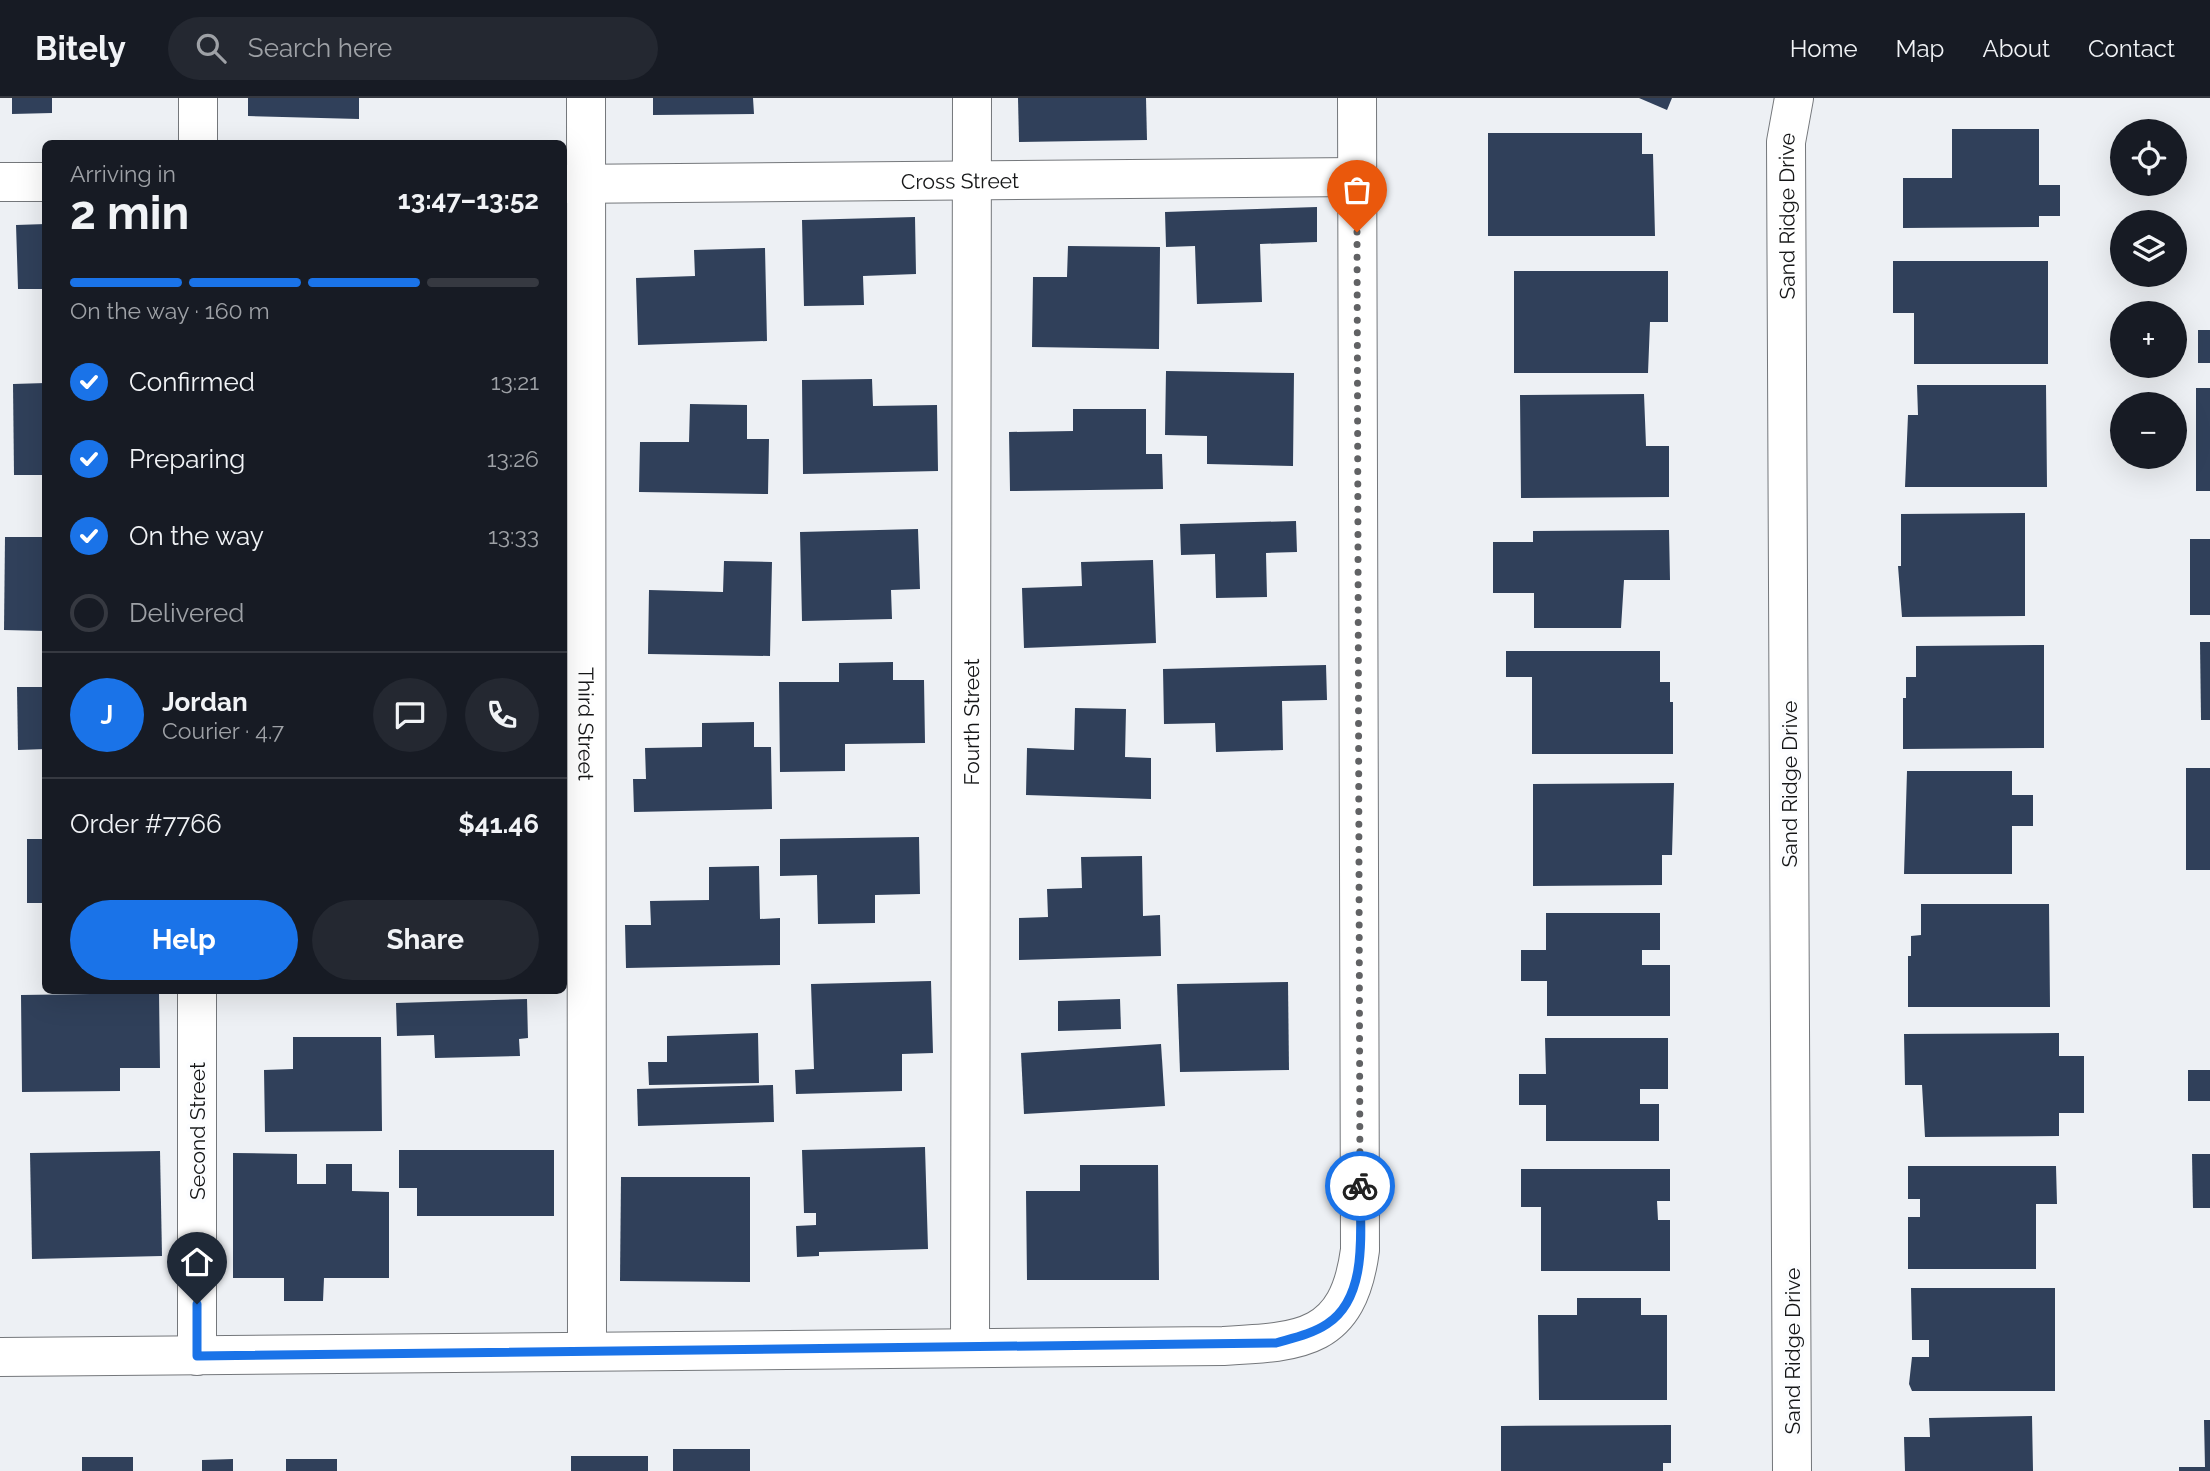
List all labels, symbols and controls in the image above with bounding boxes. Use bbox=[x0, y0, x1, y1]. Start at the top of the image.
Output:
search box bbox=[168, 17, 658, 80]
text: Bitely bbox=[35, 29, 126, 68]
icon: search bbox=[192, 29, 230, 67]
text: Search here bbox=[248, 33, 392, 63]
text: Home bbox=[1790, 34, 1858, 63]
text: Map bbox=[1896, 34, 1944, 63]
text: About bbox=[1982, 34, 2050, 63]
text: Contact bbox=[2088, 34, 2175, 63]
map controls bbox=[2110, 119, 2187, 469]
button: locate bbox=[2110, 119, 2187, 196]
street label: Sand Ridge Drive bbox=[1773, 130, 1800, 300]
text: Arriving in bbox=[70, 160, 176, 187]
pin bbox=[1327, 160, 1387, 232]
street label: Cross Street bbox=[901, 167, 1019, 194]
icon: bag bbox=[1338, 171, 1376, 209]
text: 13:47–13:52 bbox=[398, 185, 539, 215]
text: 2 min bbox=[70, 186, 189, 240]
button: layers bbox=[2110, 210, 2187, 287]
text: On the way · 160 m bbox=[70, 297, 270, 324]
button: + bbox=[2110, 301, 2187, 378]
icon: check bbox=[70, 363, 108, 401]
text: Confirmed bbox=[129, 367, 255, 397]
text: 13:21 bbox=[491, 368, 539, 395]
button: − bbox=[2110, 392, 2187, 469]
icon: check bbox=[70, 440, 108, 478]
text: Preparing bbox=[129, 444, 245, 474]
text: 13:26 bbox=[487, 445, 539, 472]
icon: check bbox=[70, 517, 108, 555]
text: On the way bbox=[129, 521, 264, 551]
text: 13:33 bbox=[488, 522, 539, 549]
text: Delivered bbox=[129, 598, 244, 628]
street label: Fourth Street bbox=[958, 658, 984, 786]
street label: Third Street bbox=[574, 667, 599, 781]
button: chat bbox=[373, 678, 447, 752]
button: phone bbox=[465, 678, 539, 752]
text: Jordan bbox=[162, 687, 248, 717]
text: J bbox=[101, 700, 113, 730]
street label: Sand Ridge Drive bbox=[1777, 701, 1802, 867]
text: Courier · 4.7 bbox=[162, 717, 284, 744]
text: Order #7766 bbox=[70, 809, 222, 839]
text: $41.46 bbox=[458, 809, 539, 839]
button: Help bbox=[70, 900, 298, 980]
button: Share bbox=[312, 900, 539, 980]
street label: Second Street bbox=[185, 1062, 210, 1200]
courier bbox=[1325, 1151, 1395, 1221]
icon: bike bbox=[1341, 1167, 1379, 1205]
pin bbox=[167, 1232, 227, 1304]
icon: home bbox=[178, 1243, 216, 1281]
street label: Sand Ridge Drive bbox=[1780, 1268, 1805, 1434]

